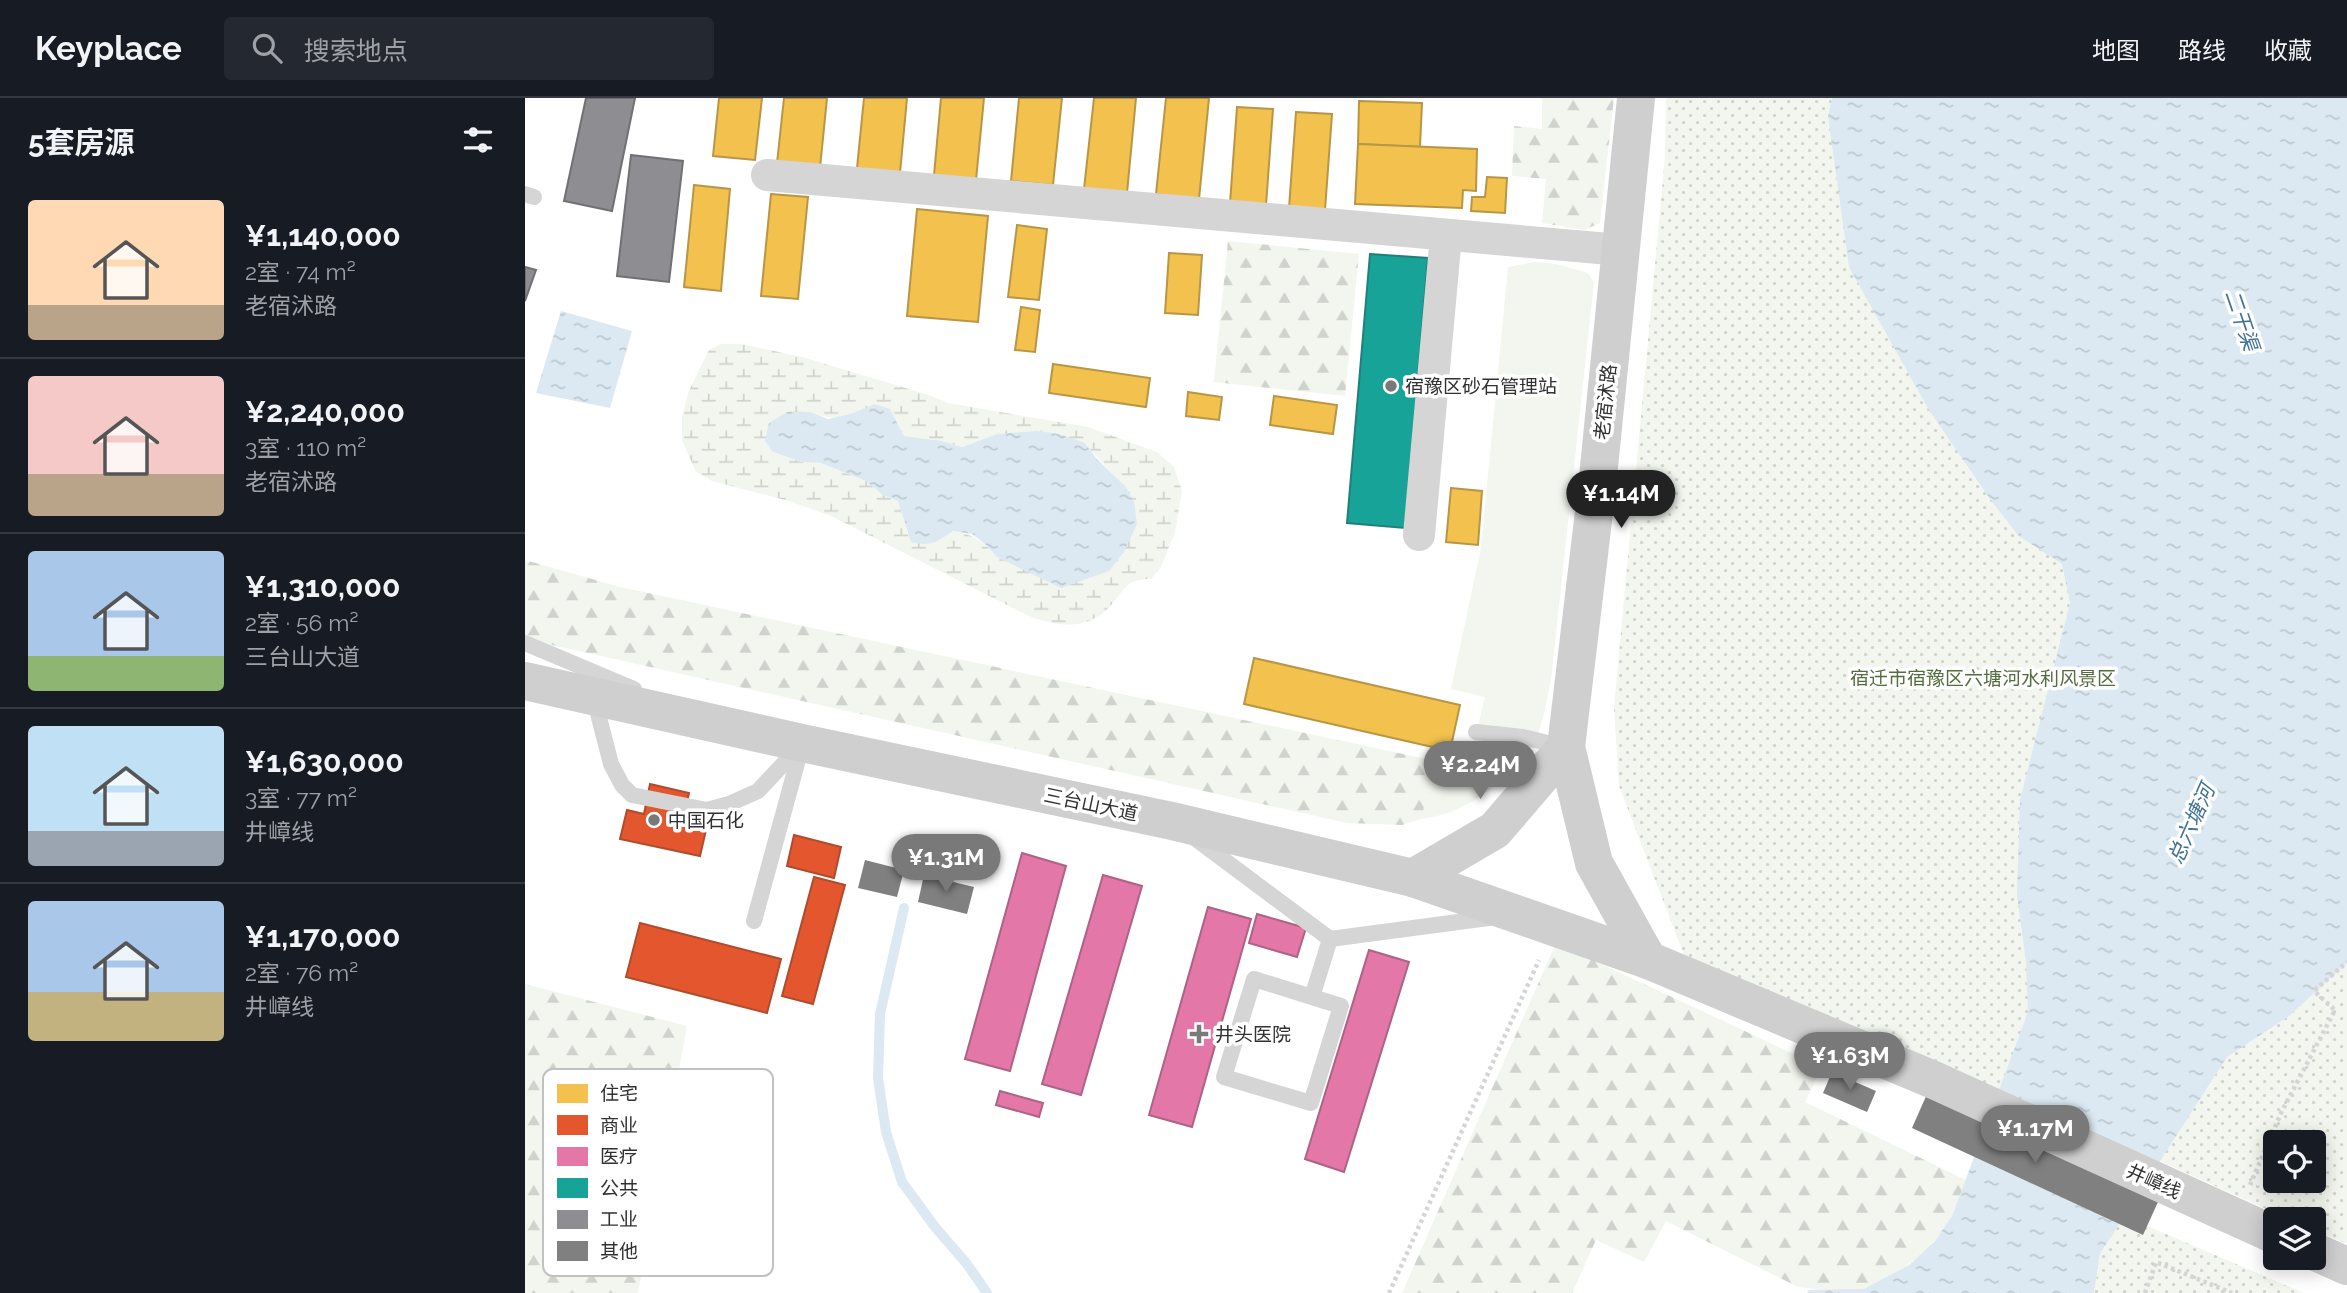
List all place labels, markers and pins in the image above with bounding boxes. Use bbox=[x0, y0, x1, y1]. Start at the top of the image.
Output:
place label: 宿豫区砂石管理站 bbox=[1405, 375, 1557, 397]
marker: 宿豫区砂石管理站 bbox=[1383, 378, 1399, 394]
pin: ¥1.14M bbox=[1564, 470, 1678, 530]
pin: ¥2.24M bbox=[1423, 742, 1537, 801]
place label: 中国石化 bbox=[668, 809, 744, 831]
marker: 中国石化 bbox=[646, 812, 662, 828]
pin: ¥1.31M bbox=[889, 834, 1003, 894]
place label: 井头医院 bbox=[1215, 1023, 1291, 1045]
marker: 井头医院 bbox=[1189, 1024, 1209, 1044]
pin: ¥1.63M bbox=[1793, 1032, 1907, 1092]
pin: ¥1.17M bbox=[1978, 1105, 2092, 1165]

